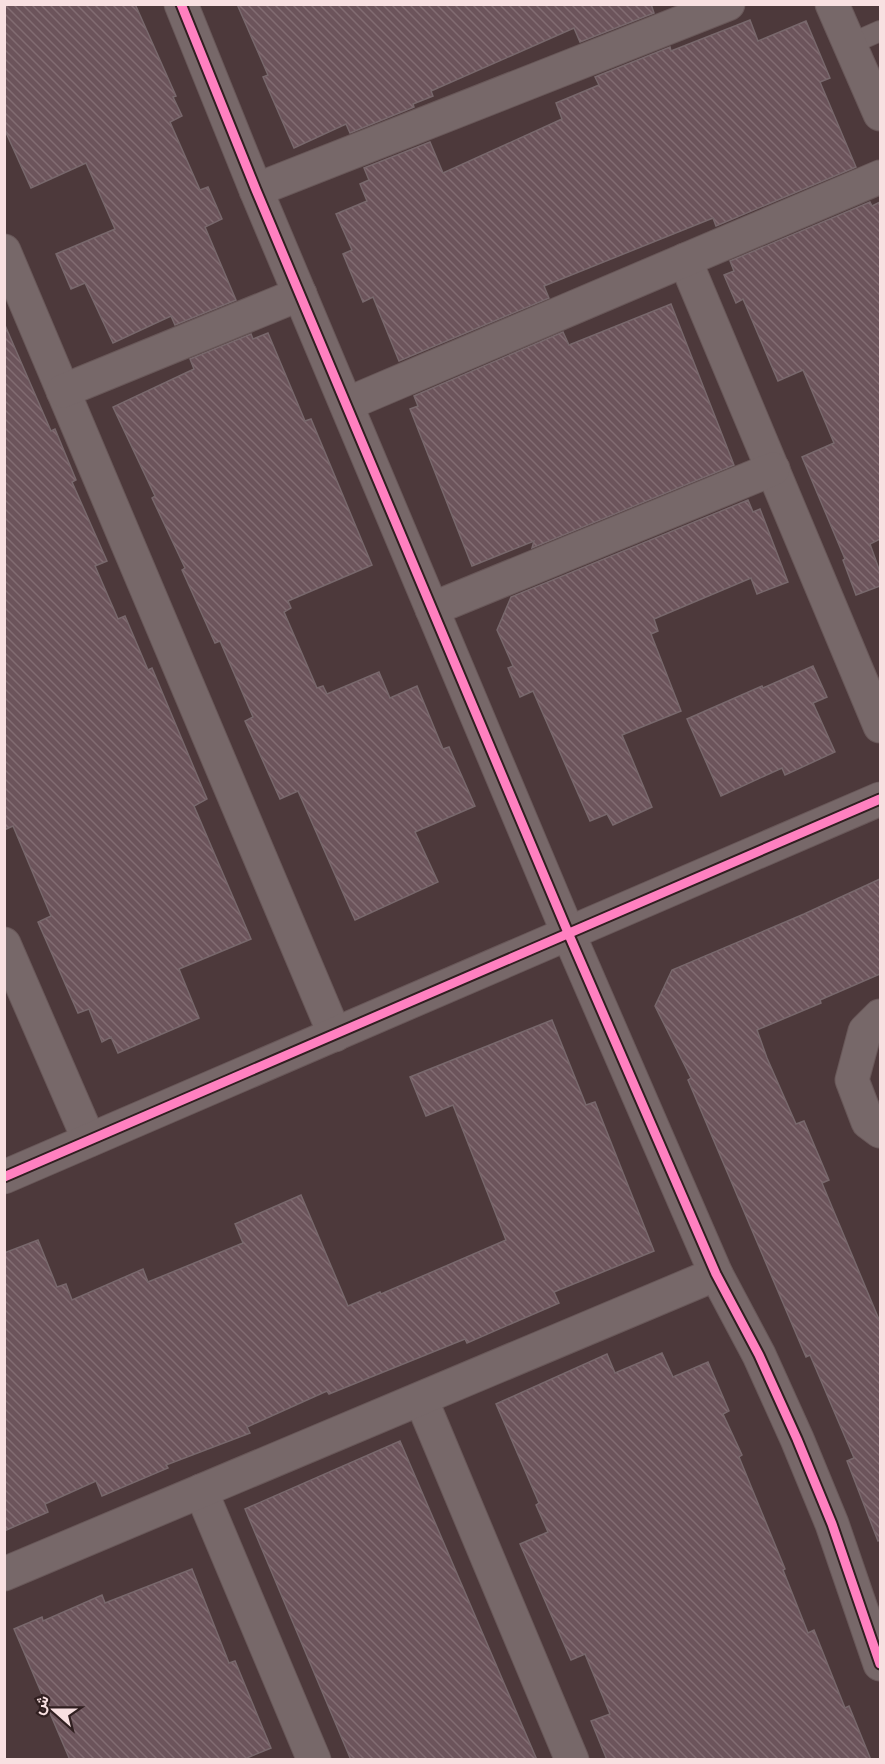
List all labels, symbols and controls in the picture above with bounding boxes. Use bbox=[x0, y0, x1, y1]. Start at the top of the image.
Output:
north arrow bbox=[24, 1680, 84, 1740]
text: ش bbox=[27, 1692, 53, 1717]

